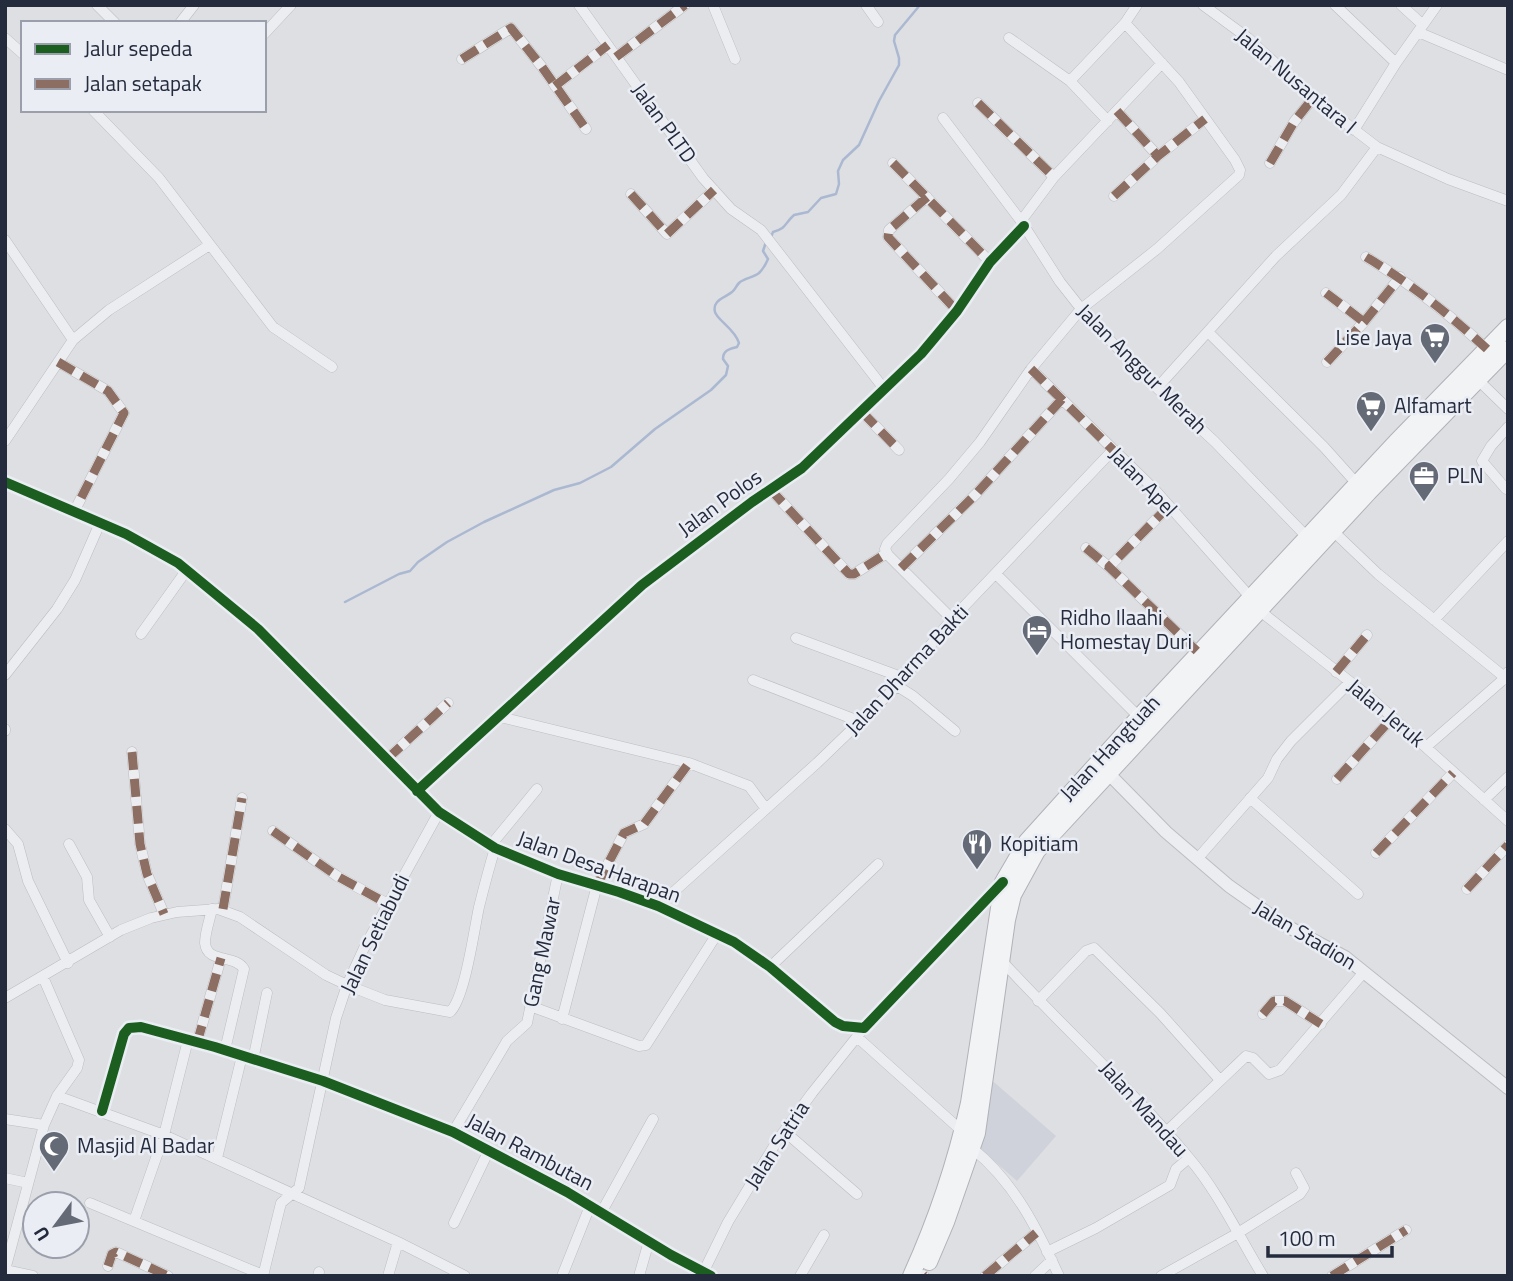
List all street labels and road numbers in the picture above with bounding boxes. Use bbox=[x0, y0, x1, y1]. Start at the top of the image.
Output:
street label: Jalan Nusantara I bbox=[1229, 20, 1364, 141]
street label: Jalan PLTD bbox=[625, 75, 705, 169]
street label: Jalan Anggur Merah bbox=[1070, 296, 1215, 441]
street label: Jalan Apel bbox=[1102, 439, 1185, 524]
street label: Jalan Polos bbox=[671, 461, 768, 544]
street label: Jalan Dharma Bakti bbox=[837, 597, 975, 742]
street label: Jalan Jeruk bbox=[1341, 670, 1433, 754]
street label: Jalan Hangtuah bbox=[1052, 687, 1167, 808]
street label: Jalan Desa Harapan bbox=[513, 822, 686, 911]
street label: Jalan Setiabudi bbox=[331, 868, 417, 999]
street label: Jalan Stadion bbox=[1248, 891, 1363, 977]
street label: Gang Mawar bbox=[514, 894, 568, 1010]
street label: Jalan Mandau bbox=[1093, 1053, 1197, 1164]
street label: Jalan Satria bbox=[736, 1094, 817, 1195]
street label: Jalan Rambutan bbox=[461, 1104, 600, 1198]

